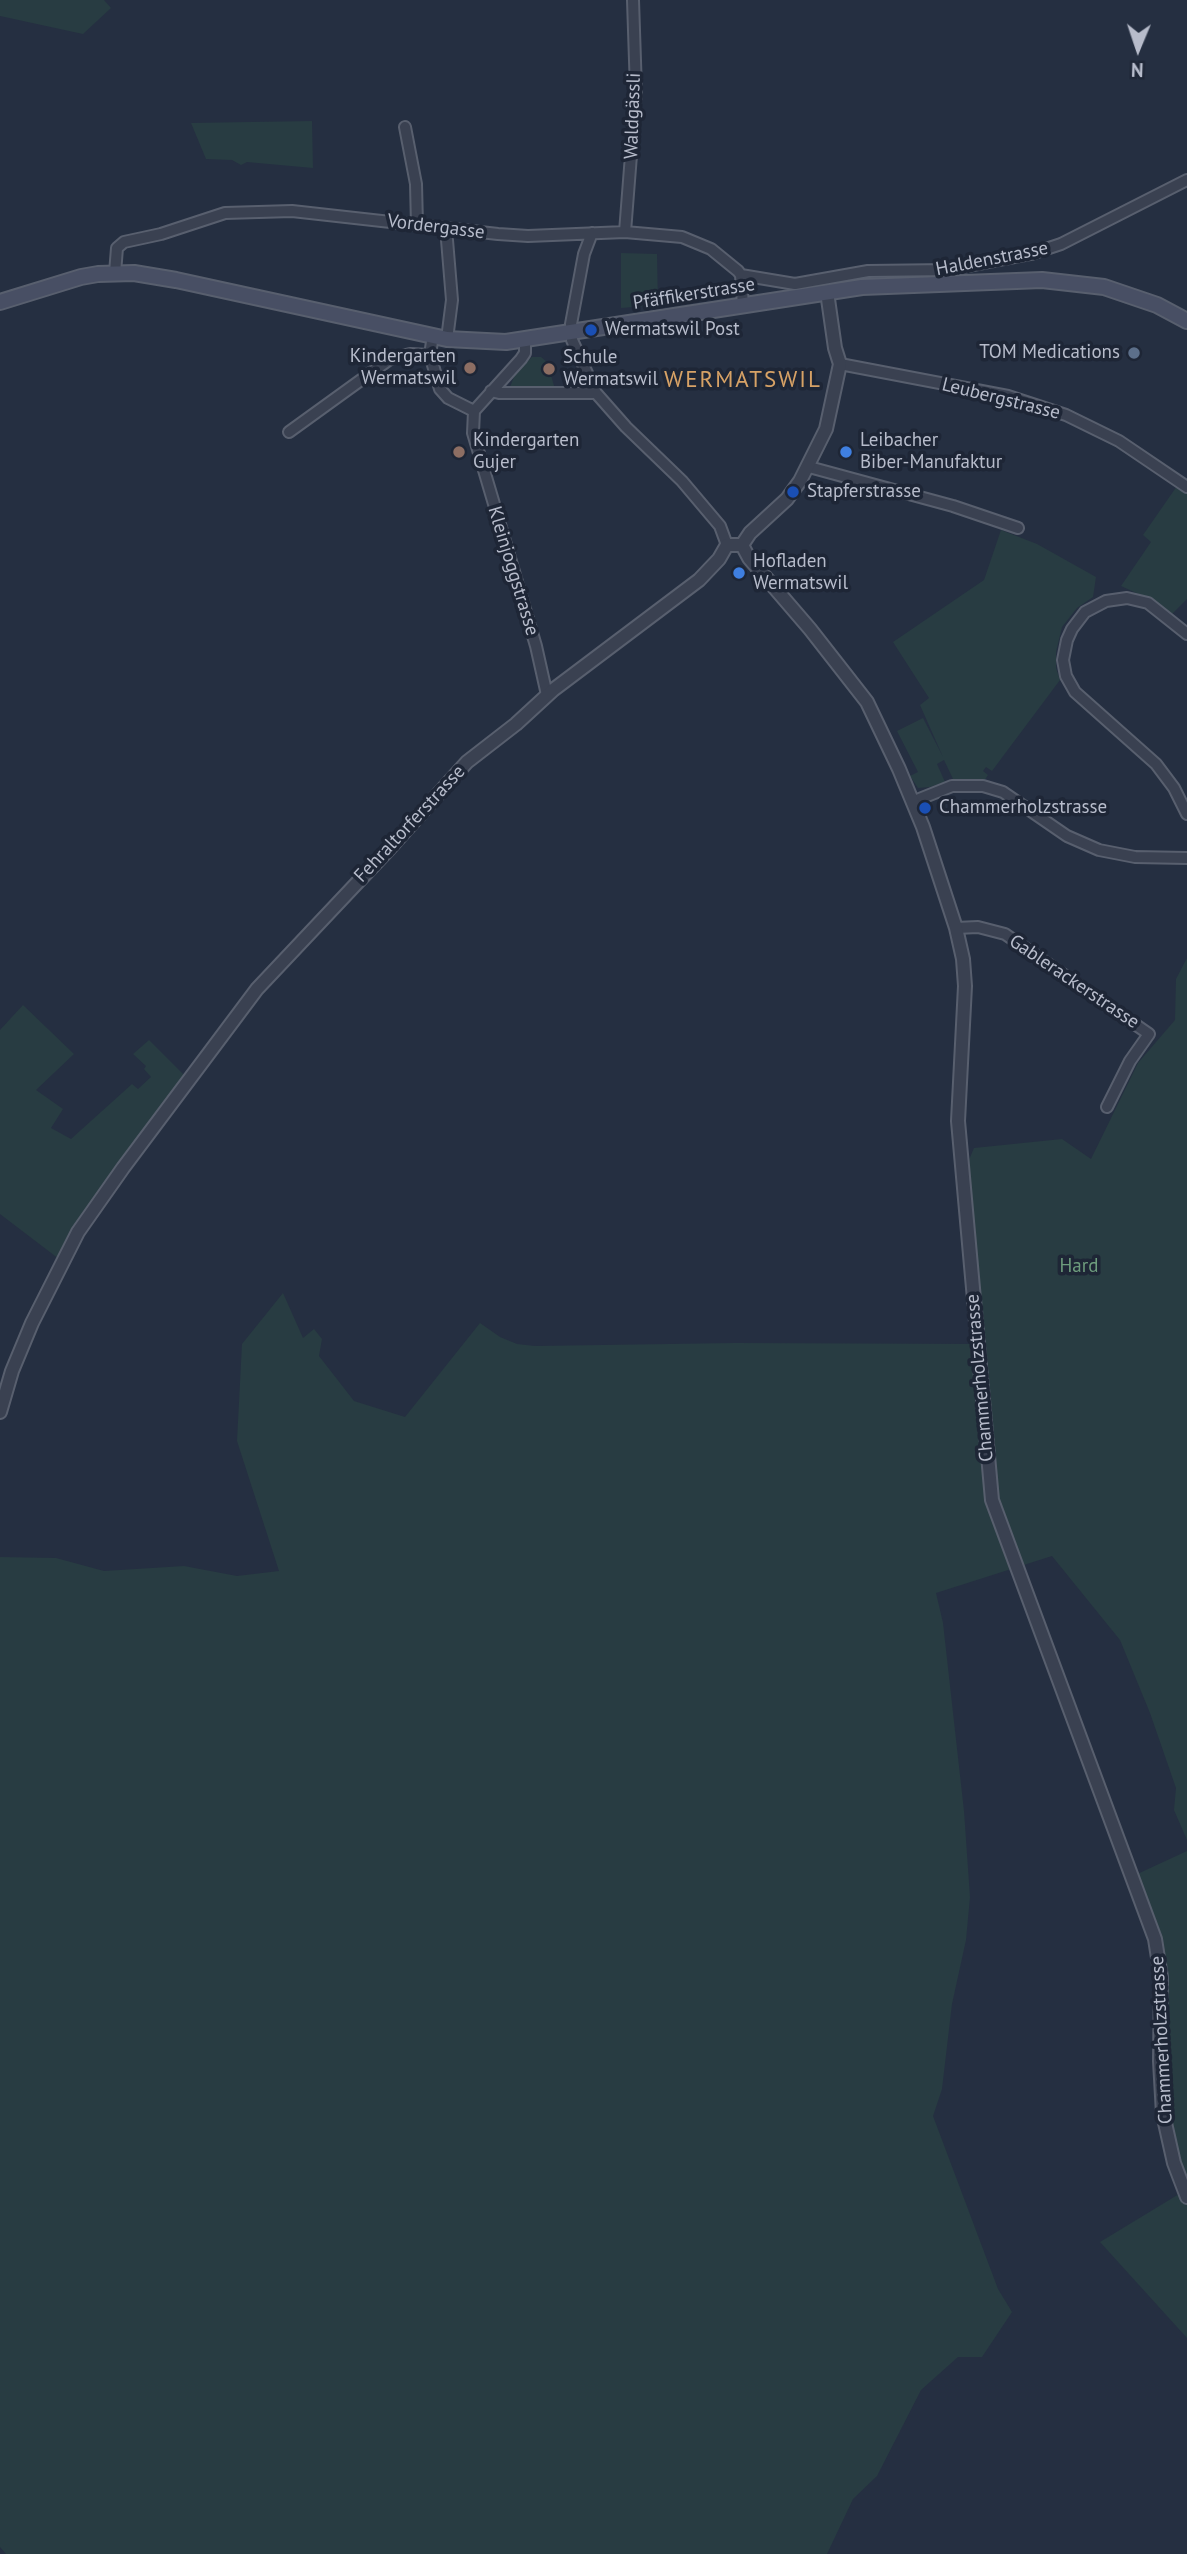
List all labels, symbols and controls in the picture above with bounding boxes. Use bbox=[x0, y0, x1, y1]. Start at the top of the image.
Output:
north arrow bbox=[1103, 14, 1173, 84]
text: N bbox=[1131, 58, 1144, 82]
street label: Waldgässli bbox=[620, 72, 646, 160]
street label: Vordergasse bbox=[386, 210, 486, 244]
street label: Haldenstrasse bbox=[934, 237, 1050, 281]
street label: Pfäffikerstrasse bbox=[631, 273, 757, 315]
place label: Wermatswil Post bbox=[605, 319, 740, 341]
marker: Wermatswil Post bbox=[583, 322, 599, 338]
place label: TOM Medications bbox=[979, 342, 1120, 364]
marker: TOM Medications bbox=[1126, 345, 1142, 361]
place label: Kindergarten Wermatswil bbox=[350, 346, 456, 390]
place label: Schule Wermatswil bbox=[563, 347, 658, 391]
marker: Kindergarten Wermatswil bbox=[462, 360, 478, 376]
marker: Schule Wermatswil bbox=[541, 361, 557, 377]
district label: WERMATSWIL bbox=[665, 366, 821, 394]
street label: Leubergstrasse bbox=[939, 373, 1063, 425]
place label: Kindergarten Gujer bbox=[473, 430, 579, 474]
place label: Leibacher Biber-Manufaktur bbox=[860, 430, 1002, 474]
marker: Kindergarten Gujer bbox=[451, 444, 467, 460]
marker: Leibacher Biber-Manufaktur bbox=[838, 444, 854, 460]
place label: Stapferstrasse bbox=[807, 481, 921, 503]
marker: Stapferstrasse bbox=[785, 484, 801, 500]
street label: Kleinjoggstrasse bbox=[483, 504, 543, 638]
place label: Hofladen Wermatswil bbox=[753, 551, 848, 595]
marker: Hofladen Wermatswil bbox=[731, 565, 747, 581]
street label: Fehraltorferstrasse bbox=[350, 761, 470, 887]
place label: Chammerholzstrasse bbox=[939, 797, 1107, 819]
marker: Chammerholzstrasse bbox=[917, 800, 933, 816]
street label: Gablerackerstrasse bbox=[1005, 930, 1143, 1034]
park label: Hard bbox=[1060, 1256, 1098, 1278]
street label: Chammerholzstrasse bbox=[961, 1293, 999, 1463]
street label: Chammerholzstrasse bbox=[1146, 1955, 1178, 2125]

